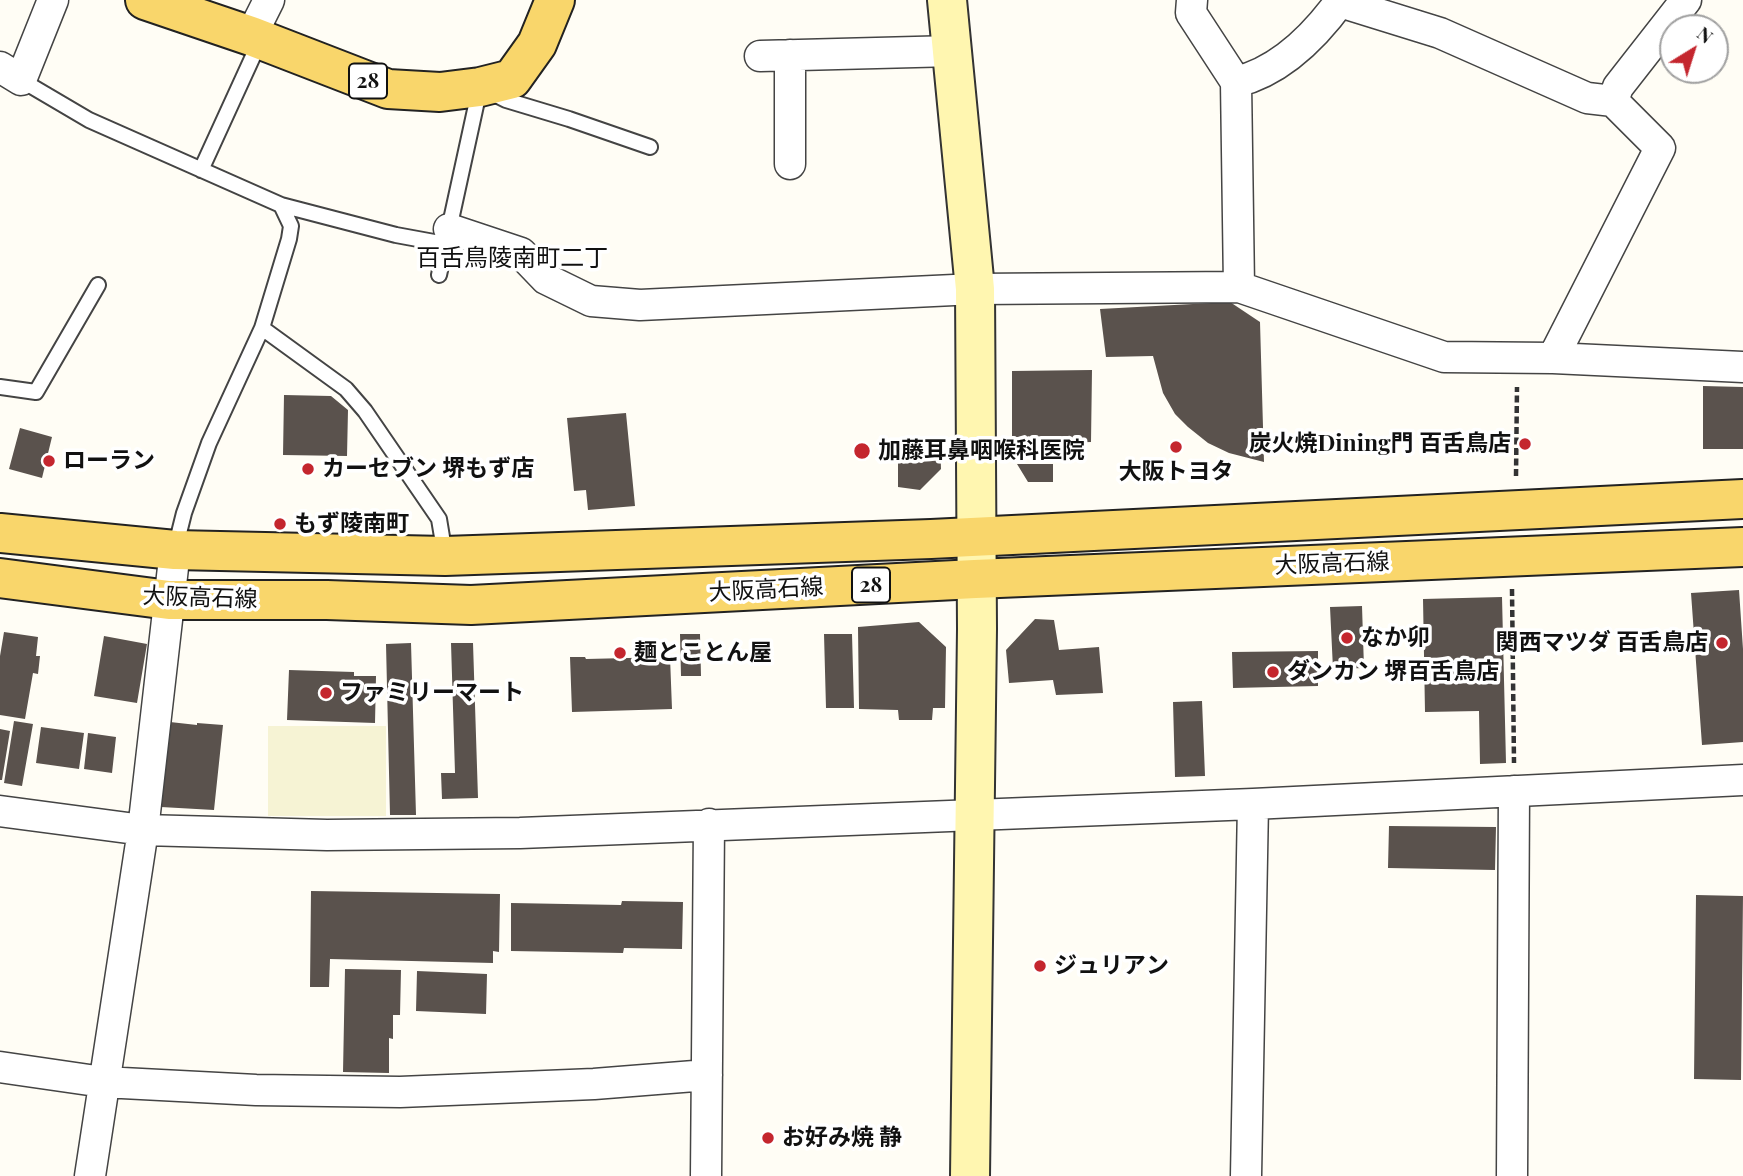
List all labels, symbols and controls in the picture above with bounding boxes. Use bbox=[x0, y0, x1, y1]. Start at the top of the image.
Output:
north arrow bbox=[1659, 14, 1729, 84]
text: N bbox=[1692, 20, 1719, 48]
road number: 28 bbox=[349, 64, 387, 98]
district label: 百舌鳥陵南町二丁 bbox=[416, 245, 608, 273]
place label: 炭火焼Dining門 百舌鳥店 bbox=[1249, 430, 1511, 458]
marker: 炭火焼Dining門 百舌鳥店 bbox=[1517, 436, 1533, 452]
place label: 加藤耳鼻咽喉科医院 bbox=[878, 437, 1085, 465]
marker: 大阪トヨタ bbox=[1168, 439, 1184, 455]
marker: 加藤耳鼻咽喉科医院 bbox=[852, 441, 872, 461]
place label: ローラン bbox=[63, 447, 155, 475]
marker: ローラン bbox=[41, 453, 57, 469]
place label: カーセブン 堺もず店 bbox=[322, 455, 534, 483]
place label: 大阪トヨタ bbox=[1119, 458, 1233, 486]
marker: カーセブン 堺もず店 bbox=[300, 461, 316, 477]
place label: もず陵南町 bbox=[294, 510, 409, 538]
marker: もず陵南町 bbox=[272, 516, 288, 532]
street label: 大阪高石線 bbox=[1274, 548, 1390, 580]
road number: 28 bbox=[852, 568, 890, 602]
street label: 大阪高石線 bbox=[708, 573, 824, 607]
street label: 大阪高石線 bbox=[142, 582, 258, 614]
place label: なか卯 bbox=[1361, 624, 1430, 652]
place label: 関西マツダ 百舌鳥店 bbox=[1496, 629, 1708, 657]
marker: なか卯 bbox=[1339, 630, 1355, 646]
marker: 関西マツダ 百舌鳥店 bbox=[1714, 635, 1730, 651]
place label: 麺とことん屋 bbox=[634, 639, 772, 667]
marker: 麺とことん屋 bbox=[612, 645, 628, 661]
place label: ダンカン 堺百舌鳥店 bbox=[1287, 658, 1499, 686]
marker: ダンカン 堺百舌鳥店 bbox=[1265, 664, 1281, 680]
place label: ファミリーマート bbox=[340, 679, 524, 707]
marker: ファミリーマート bbox=[318, 685, 334, 701]
place label: ジュリアン bbox=[1054, 952, 1169, 980]
marker: ジュリアン bbox=[1032, 958, 1048, 974]
place label: お好み焼 静 bbox=[782, 1124, 902, 1152]
marker: お好み焼 静 bbox=[760, 1130, 776, 1146]

